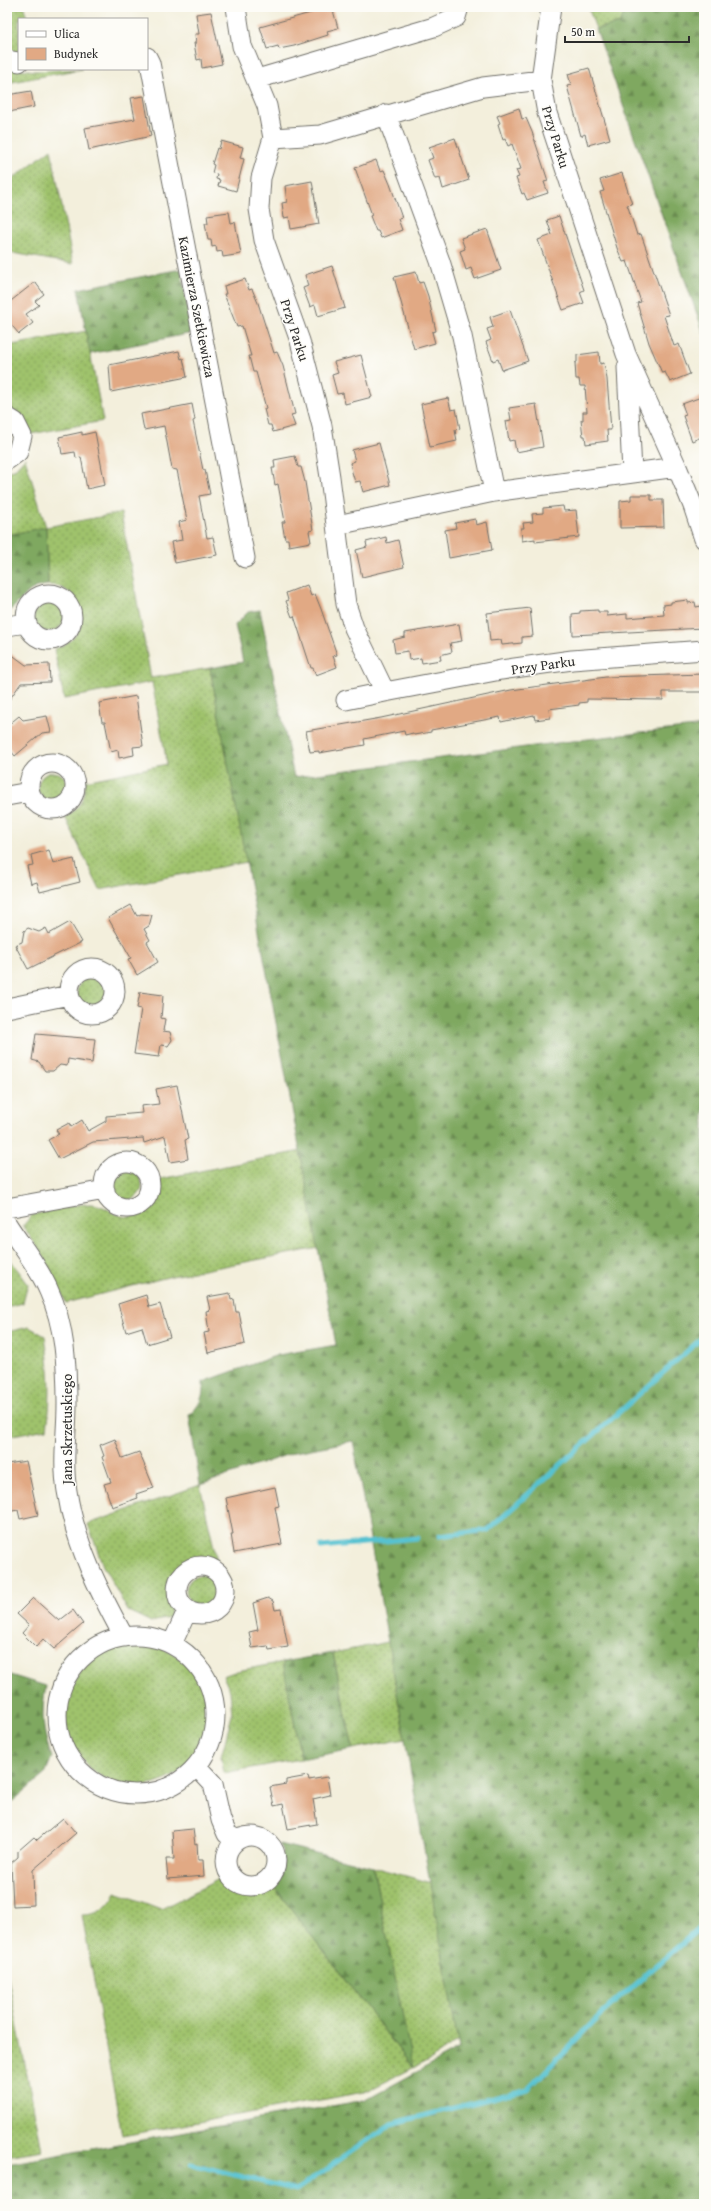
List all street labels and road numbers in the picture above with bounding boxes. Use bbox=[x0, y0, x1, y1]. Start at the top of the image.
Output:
street label: Przy Parku bbox=[537, 103, 575, 171]
street label: Kazimierza Szetkiewicza bbox=[174, 235, 221, 380]
street label: Przy Parku bbox=[276, 296, 315, 364]
street label: Przy Parku bbox=[510, 651, 577, 679]
street label: Jana Skrzetuskiego bbox=[57, 1374, 77, 1486]

